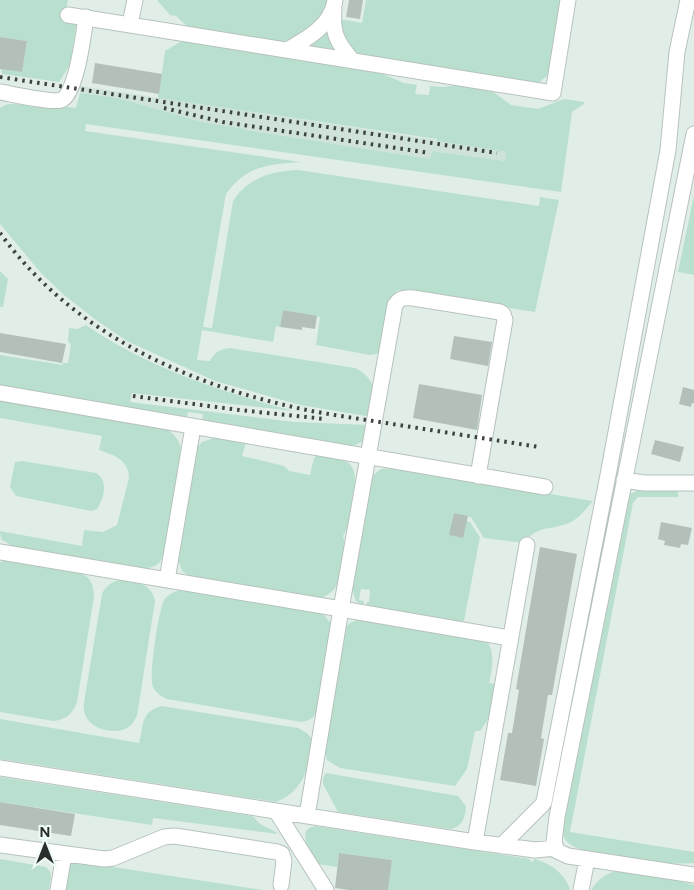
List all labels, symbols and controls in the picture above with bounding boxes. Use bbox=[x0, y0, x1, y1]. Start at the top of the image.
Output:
north arrow bbox=[20, 820, 70, 870]
text: N bbox=[40, 824, 50, 841]

